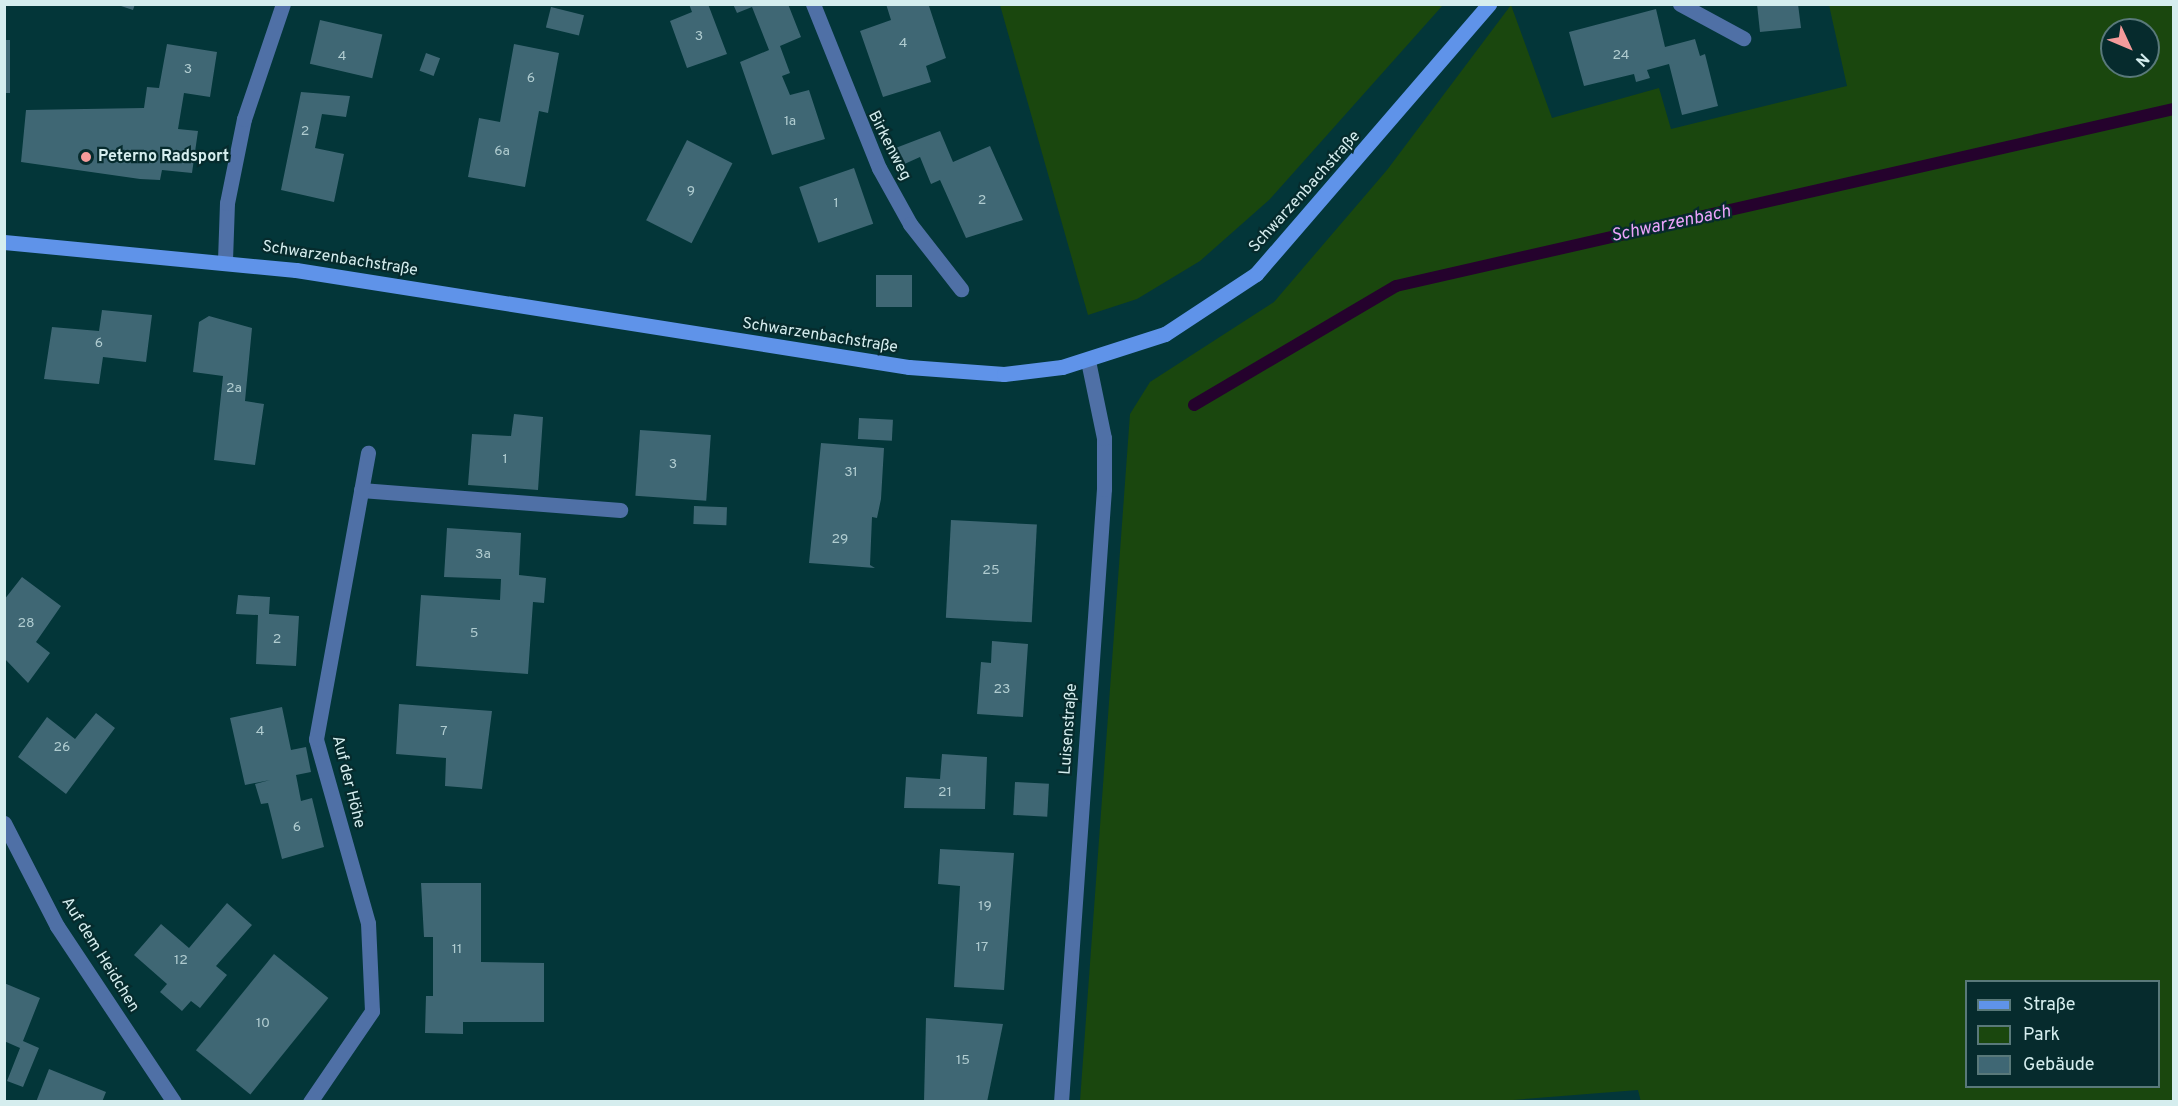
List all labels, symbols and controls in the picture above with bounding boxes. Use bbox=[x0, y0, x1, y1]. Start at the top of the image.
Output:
north arrow bbox=[2100, 18, 2160, 78]
house number: 3 bbox=[695, 29, 703, 45]
house number: 4 bbox=[899, 36, 907, 52]
house number: 24 bbox=[1612, 48, 1630, 64]
text: N bbox=[2130, 48, 2153, 70]
house number: 4 bbox=[338, 49, 346, 65]
house number: 3 bbox=[184, 62, 192, 78]
house number: 6 bbox=[527, 71, 535, 87]
street label: Birkenweg bbox=[863, 108, 915, 184]
house number: 1a bbox=[784, 114, 796, 130]
house number: 2 bbox=[301, 124, 309, 140]
street label: Schwarzenbachstraße bbox=[1245, 127, 1365, 257]
house number: 6a bbox=[494, 144, 510, 160]
place label: Peterno Radsport bbox=[98, 147, 229, 167]
marker: Peterno Radsport bbox=[79, 150, 93, 164]
house number: 9 bbox=[687, 184, 695, 200]
house number: 2 bbox=[978, 193, 986, 209]
house number: 1 bbox=[833, 196, 839, 212]
water label: Schwarzenbach bbox=[1609, 202, 1733, 248]
street label: Schwarzenbachstraße bbox=[261, 237, 419, 281]
street label: Schwarzenbachstraße bbox=[741, 314, 899, 358]
house number: 6 bbox=[95, 336, 103, 352]
house number: 2a bbox=[226, 381, 242, 397]
house number: 1 bbox=[502, 452, 508, 468]
house number: 3 bbox=[669, 457, 677, 473]
house number: 31 bbox=[844, 465, 858, 481]
house number: 29 bbox=[832, 532, 848, 548]
house number: 3a bbox=[475, 547, 491, 563]
house number: 25 bbox=[982, 563, 1000, 579]
house number: 28 bbox=[17, 616, 35, 632]
house number: 5 bbox=[470, 626, 478, 642]
house number: 2 bbox=[273, 632, 281, 648]
house number: 23 bbox=[994, 682, 1010, 698]
street label: Luisenstraße bbox=[1056, 683, 1082, 775]
house number: 4 bbox=[256, 724, 264, 740]
house number: 7 bbox=[440, 724, 448, 740]
street label: Auf der Höhe bbox=[327, 734, 369, 830]
house number: 26 bbox=[54, 740, 70, 756]
house number: 21 bbox=[938, 785, 952, 801]
house number: 6 bbox=[293, 820, 301, 836]
street label: Auf dem Heidchen bbox=[57, 894, 143, 1016]
house number: 19 bbox=[978, 899, 992, 915]
house number: 17 bbox=[976, 940, 988, 956]
house number: 11 bbox=[452, 942, 462, 958]
house number: 12 bbox=[174, 953, 188, 969]
legend bbox=[1965, 980, 2160, 1088]
text: Straße bbox=[2023, 994, 2075, 1017]
house number: 10 bbox=[256, 1016, 270, 1032]
text: Park bbox=[2023, 1024, 2060, 1047]
house number: 15 bbox=[956, 1053, 970, 1069]
text: Gebäude bbox=[2023, 1054, 2095, 1077]

